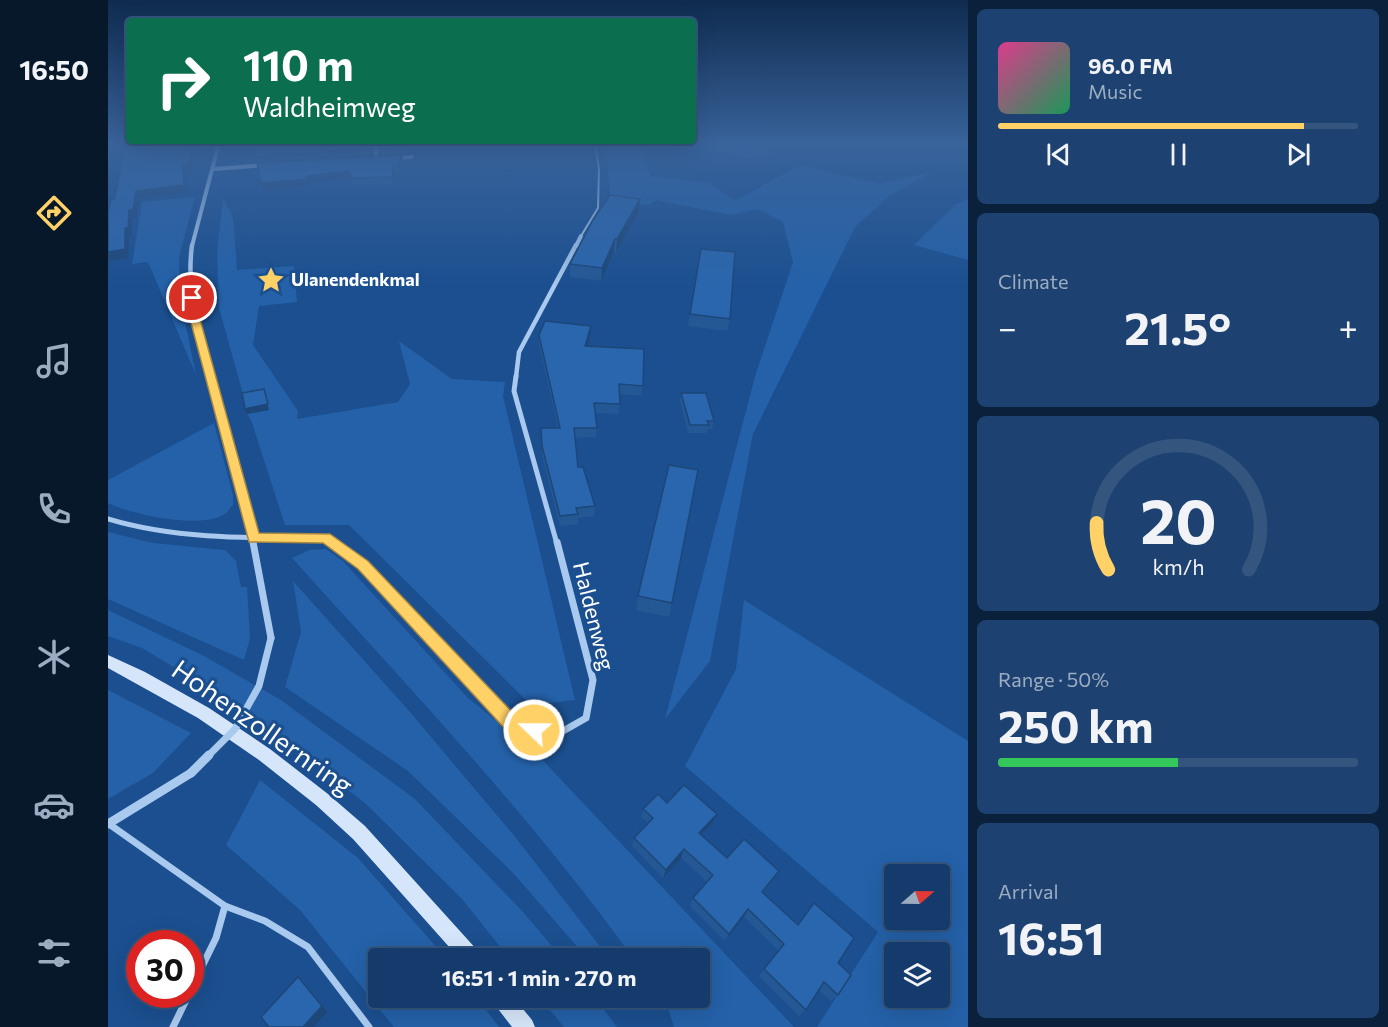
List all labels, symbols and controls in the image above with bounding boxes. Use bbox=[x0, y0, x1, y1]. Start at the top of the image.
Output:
text: 110 m bbox=[243, 38, 354, 90]
icon: right bbox=[144, 42, 222, 120]
text: 96.0 FM bbox=[1088, 52, 1173, 79]
text: 16:50 bbox=[19, 53, 89, 86]
text: Music bbox=[1088, 79, 1142, 103]
text: Waldheimweg bbox=[243, 90, 416, 123]
icon: previous bbox=[1042, 138, 1075, 171]
icon: pause bbox=[1162, 138, 1195, 171]
icon: next bbox=[1282, 138, 1315, 171]
icon: directions bbox=[33, 192, 75, 234]
place icon: Ulanendenkmal bbox=[256, 265, 286, 295]
place label: Ulanendenkmal bbox=[291, 268, 420, 290]
text: Climate bbox=[998, 269, 1068, 293]
pin bbox=[166, 272, 217, 323]
icon: arrive bbox=[175, 281, 208, 314]
text: 21.5° bbox=[1124, 299, 1231, 354]
text: − bbox=[998, 306, 1017, 347]
text: + bbox=[1339, 306, 1358, 347]
icon: music bbox=[33, 340, 75, 382]
text: 20 bbox=[1140, 482, 1216, 558]
icon: phone bbox=[33, 488, 75, 530]
text: km/h bbox=[1152, 554, 1204, 580]
street label: Haldenweg bbox=[568, 559, 621, 673]
icon: climate bbox=[33, 636, 75, 678]
street label: Hohenzollernring bbox=[166, 652, 360, 802]
text: Range · 50% bbox=[998, 667, 1109, 691]
text: 250 km bbox=[998, 697, 1153, 752]
position arrow bbox=[502, 698, 566, 762]
icon: car bbox=[33, 784, 75, 826]
north arrow bbox=[884, 864, 950, 930]
map controls bbox=[884, 864, 950, 1008]
text: Arrival bbox=[998, 879, 1059, 903]
text: 16:51 bbox=[998, 909, 1105, 964]
speed limit sign: 30 bbox=[126, 930, 204, 1008]
icon: filters bbox=[33, 932, 75, 974]
button: layers bbox=[884, 942, 950, 1008]
text: 16:51 · 1 min · 270 m bbox=[441, 964, 637, 991]

